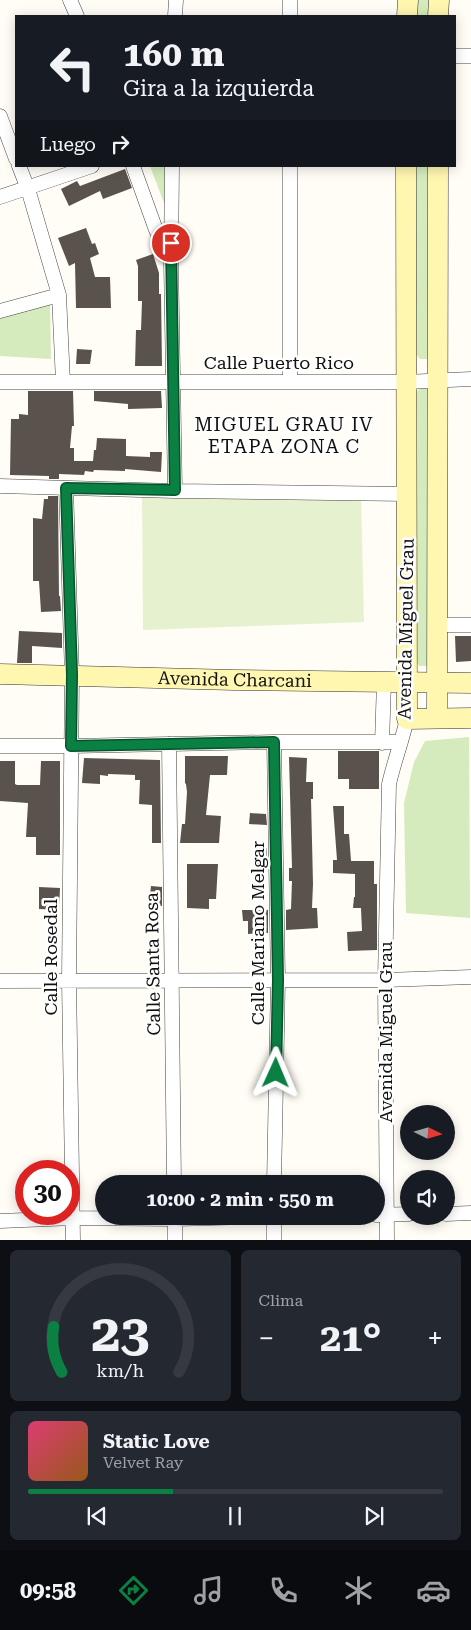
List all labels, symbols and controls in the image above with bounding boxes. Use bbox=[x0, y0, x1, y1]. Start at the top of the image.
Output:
text: 160 m bbox=[123, 34, 224, 75]
icon: left bbox=[40, 35, 105, 100]
text: Gira a la izquierda bbox=[123, 76, 314, 101]
icon: right bbox=[106, 130, 134, 158]
text: Luego bbox=[40, 133, 96, 156]
pin bbox=[150, 222, 192, 264]
icon: arrive bbox=[157, 229, 185, 257]
street label: Calle Puerto Rico bbox=[204, 352, 354, 373]
district label: MIGUEL GRAU IV ETAPA ZONA C bbox=[194, 413, 374, 458]
street label: Avenida Miguel Grau bbox=[393, 538, 418, 720]
street label: Avenida Charcani bbox=[158, 667, 312, 691]
street label: Calle Mariano Melgar bbox=[247, 841, 268, 1025]
street label: Calle Santa Rosa bbox=[141, 892, 164, 1036]
street label: Calle Rosedal bbox=[40, 898, 61, 1015]
street label: Avenida Miguel Grau bbox=[375, 941, 396, 1123]
position arrow bbox=[249, 1046, 301, 1098]
north arrow bbox=[400, 1105, 455, 1160]
map controls bbox=[400, 1105, 455, 1225]
speed limit sign: 30 bbox=[15, 1160, 80, 1225]
button: sound bbox=[400, 1170, 455, 1225]
text: 10:00 · 2 min · 550 m bbox=[146, 1188, 334, 1211]
text: Clima bbox=[259, 1291, 303, 1310]
text: 23 bbox=[91, 1303, 149, 1364]
text: 21° bbox=[320, 1316, 381, 1360]
text: − bbox=[259, 1322, 274, 1355]
text: + bbox=[427, 1322, 443, 1355]
text: km/h bbox=[96, 1360, 145, 1381]
text: Static Love bbox=[103, 1430, 210, 1453]
text: Velvet Ray bbox=[103, 1453, 183, 1472]
icon: previous bbox=[83, 1502, 111, 1530]
icon: pause bbox=[221, 1502, 249, 1530]
icon: next bbox=[360, 1502, 388, 1530]
icon: directions bbox=[116, 1573, 151, 1608]
icon: music bbox=[191, 1573, 226, 1608]
icon: phone bbox=[266, 1573, 301, 1608]
icon: climate bbox=[341, 1573, 376, 1608]
icon: car bbox=[416, 1573, 451, 1608]
text: 09:58 bbox=[20, 1578, 76, 1603]

